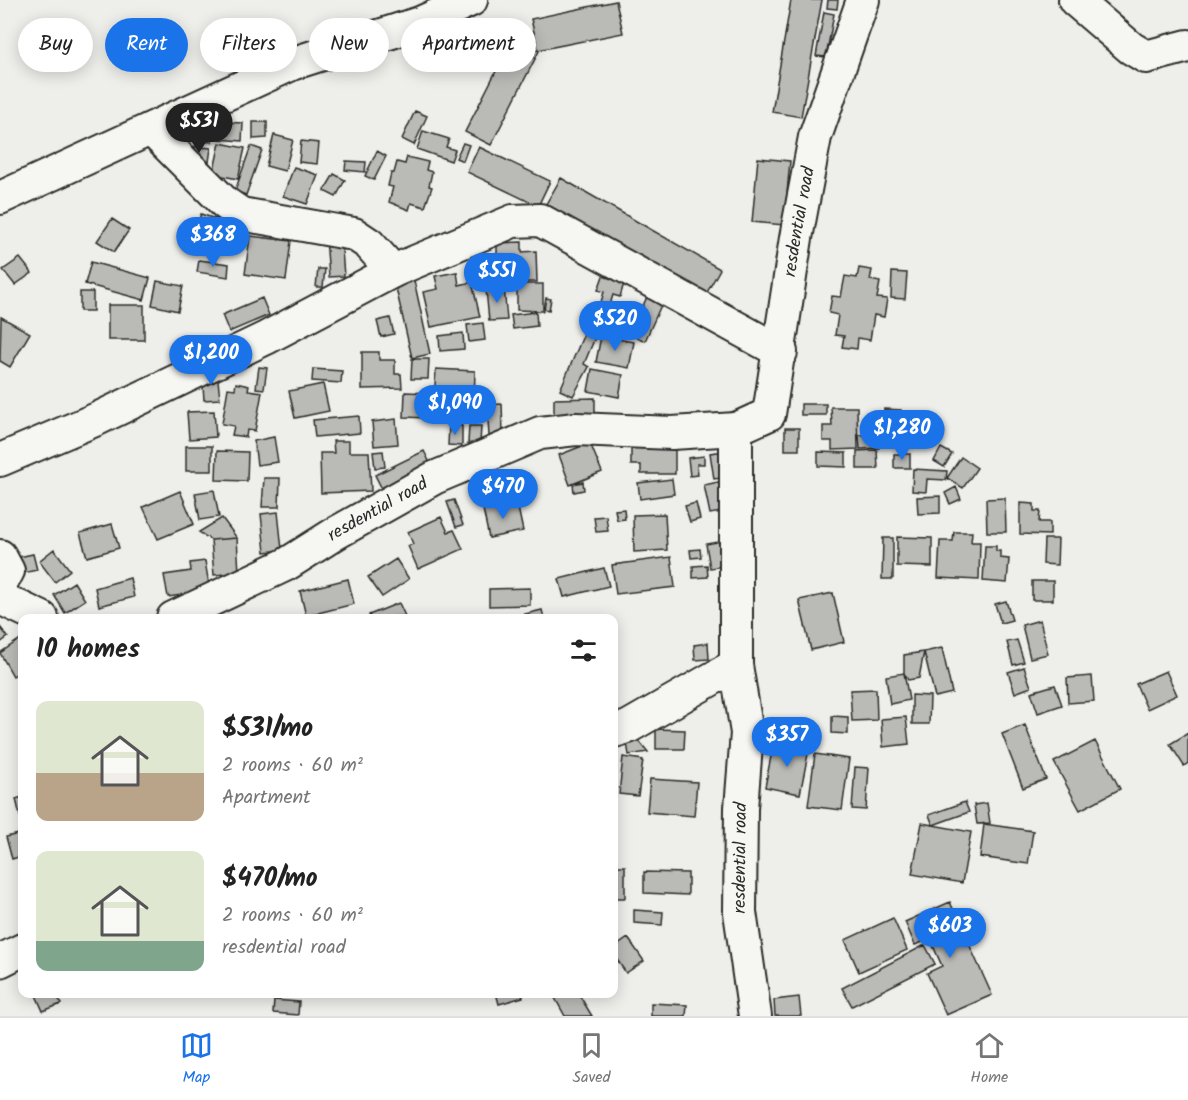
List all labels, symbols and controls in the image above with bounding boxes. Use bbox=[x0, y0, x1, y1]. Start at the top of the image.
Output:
chip: Buy bbox=[18, 18, 93, 72]
chip: Rent bbox=[105, 18, 188, 72]
chip: Filters bbox=[200, 18, 297, 72]
chip: New bbox=[309, 18, 389, 72]
chip: Apartment bbox=[401, 18, 536, 72]
pin: $531 bbox=[163, 103, 235, 154]
text: $531 bbox=[180, 106, 218, 138]
street label: resdential road bbox=[776, 163, 824, 279]
pin: $368 bbox=[177, 217, 249, 268]
text: $368 bbox=[190, 220, 236, 252]
pin: $551 bbox=[461, 253, 533, 304]
text: $551 bbox=[478, 256, 516, 288]
pin: $520 bbox=[579, 301, 651, 352]
text: $520 bbox=[593, 304, 637, 336]
pin: $1,200 bbox=[162, 335, 260, 386]
text: $1,200 bbox=[183, 338, 239, 370]
pin: $1,090 bbox=[406, 385, 504, 436]
text: $1,090 bbox=[428, 388, 482, 420]
pin: $1,280 bbox=[853, 410, 951, 461]
text: $1,280 bbox=[874, 413, 930, 445]
street label: resdential road bbox=[322, 469, 434, 549]
pin: $470 bbox=[467, 469, 539, 520]
text: $470 bbox=[482, 472, 524, 504]
text: 10 homes bbox=[36, 629, 140, 671]
icon: filters bbox=[567, 634, 600, 667]
text: $531/mo bbox=[222, 708, 313, 750]
pin: $357 bbox=[751, 717, 823, 768]
text: $357 bbox=[766, 720, 808, 752]
icon: home bbox=[84, 725, 156, 797]
text: 2 rooms · 60 m² bbox=[222, 750, 363, 782]
text: Apartment bbox=[222, 782, 311, 814]
street label: resdential road bbox=[725, 800, 756, 914]
text: $470/mo bbox=[222, 858, 318, 900]
icon: home bbox=[84, 875, 156, 947]
text: 2 rooms · 60 m² bbox=[222, 900, 363, 932]
pin: $603 bbox=[914, 908, 986, 959]
text: $603 bbox=[928, 911, 972, 943]
text: resdential road bbox=[222, 932, 346, 964]
tab: Map bbox=[180, 1029, 213, 1090]
tab: Saved bbox=[573, 1029, 611, 1090]
tab: Home bbox=[970, 1029, 1008, 1090]

